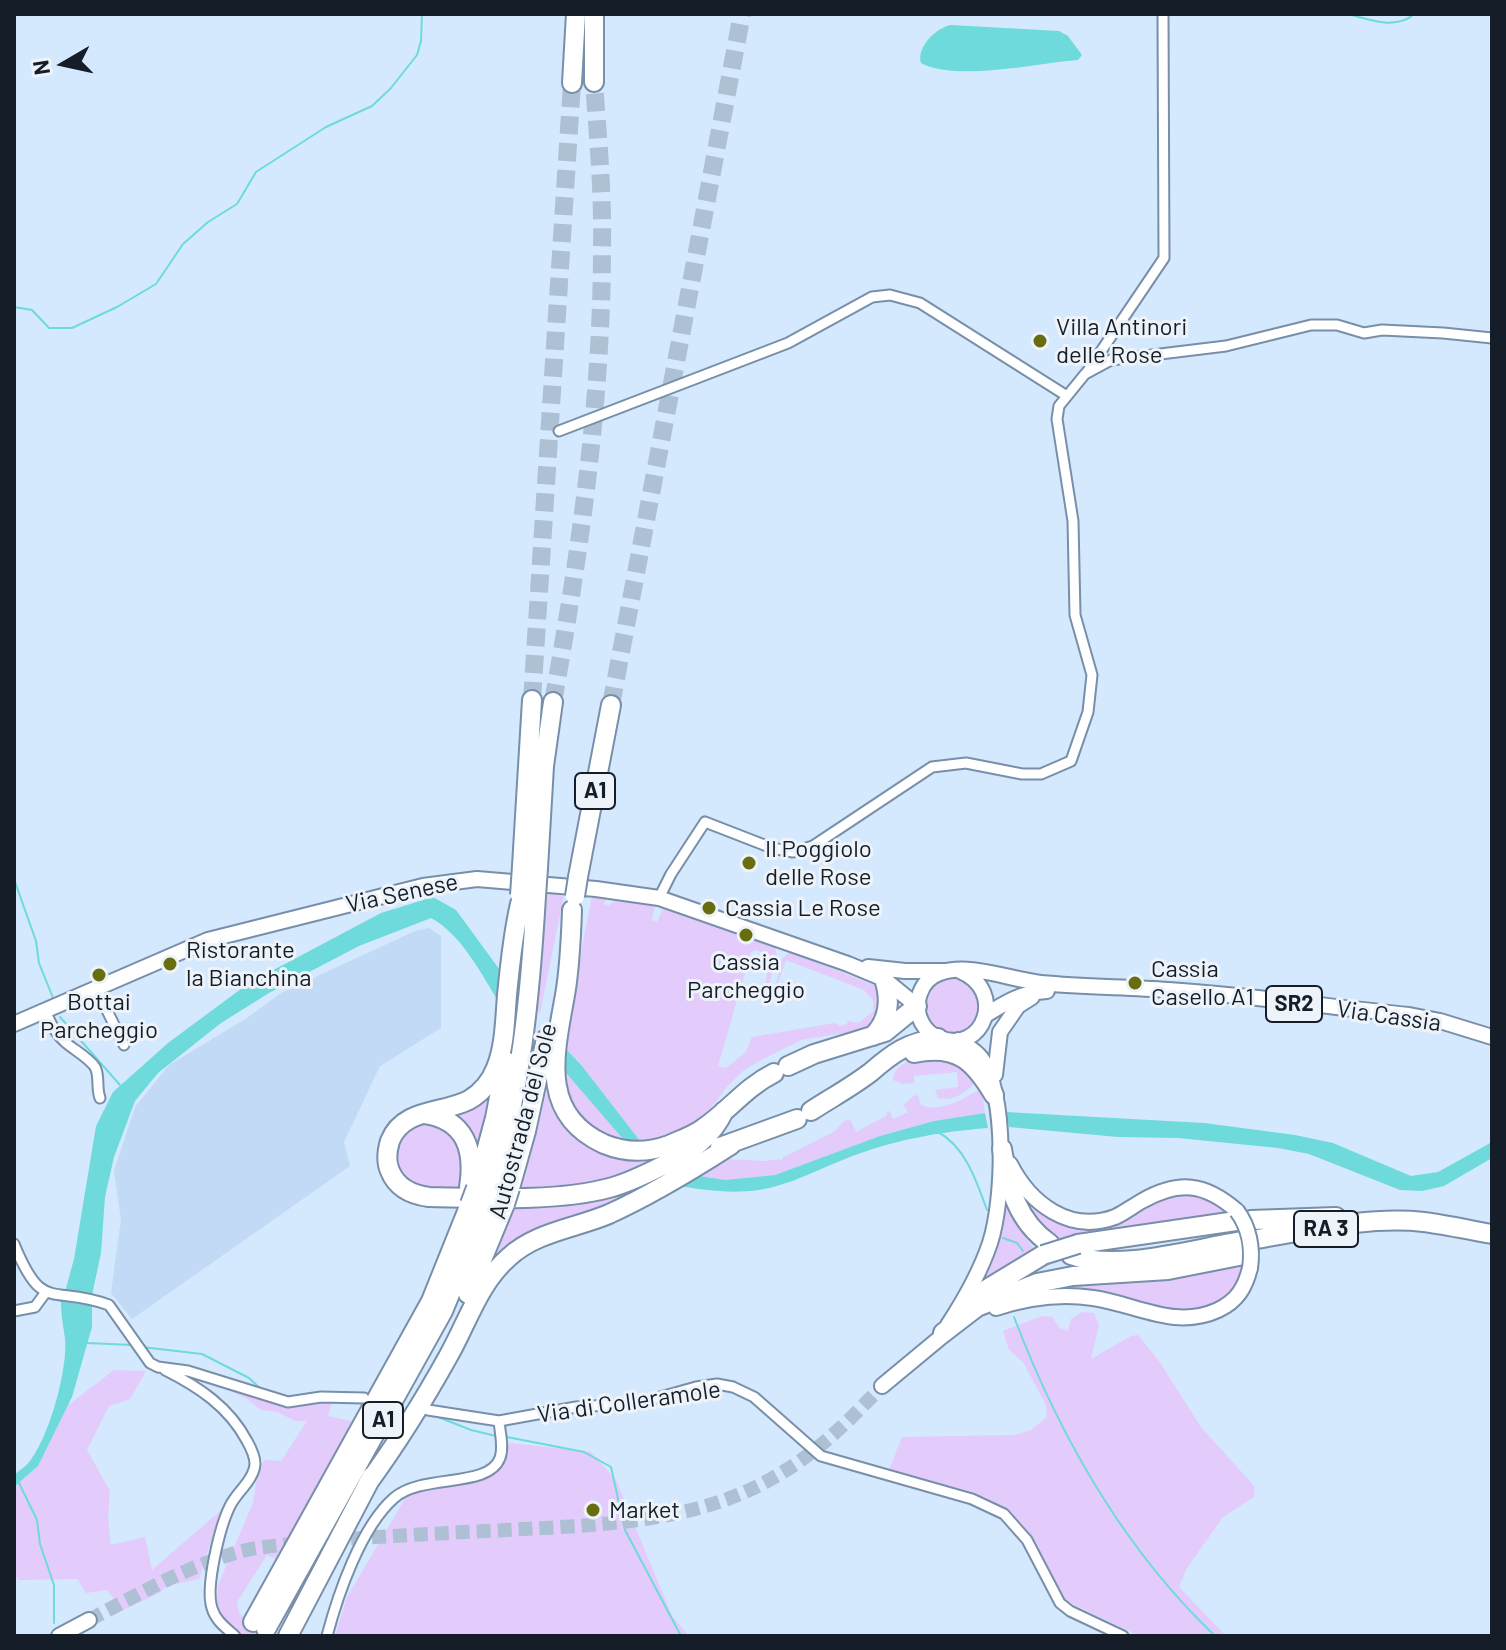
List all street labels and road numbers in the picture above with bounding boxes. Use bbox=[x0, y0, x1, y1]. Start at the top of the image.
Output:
road number: A1 bbox=[575, 773, 615, 809]
street label: Via Senese bbox=[343, 867, 461, 919]
road number: SR2 bbox=[1266, 986, 1322, 1022]
street label: Via Cassia bbox=[1335, 994, 1443, 1038]
street label: Autostrada del Sole bbox=[483, 1020, 563, 1222]
road number: RA 3 bbox=[1294, 1211, 1358, 1247]
street label: Via di Colleramole bbox=[535, 1375, 723, 1429]
road number: A1 bbox=[363, 1402, 403, 1438]

